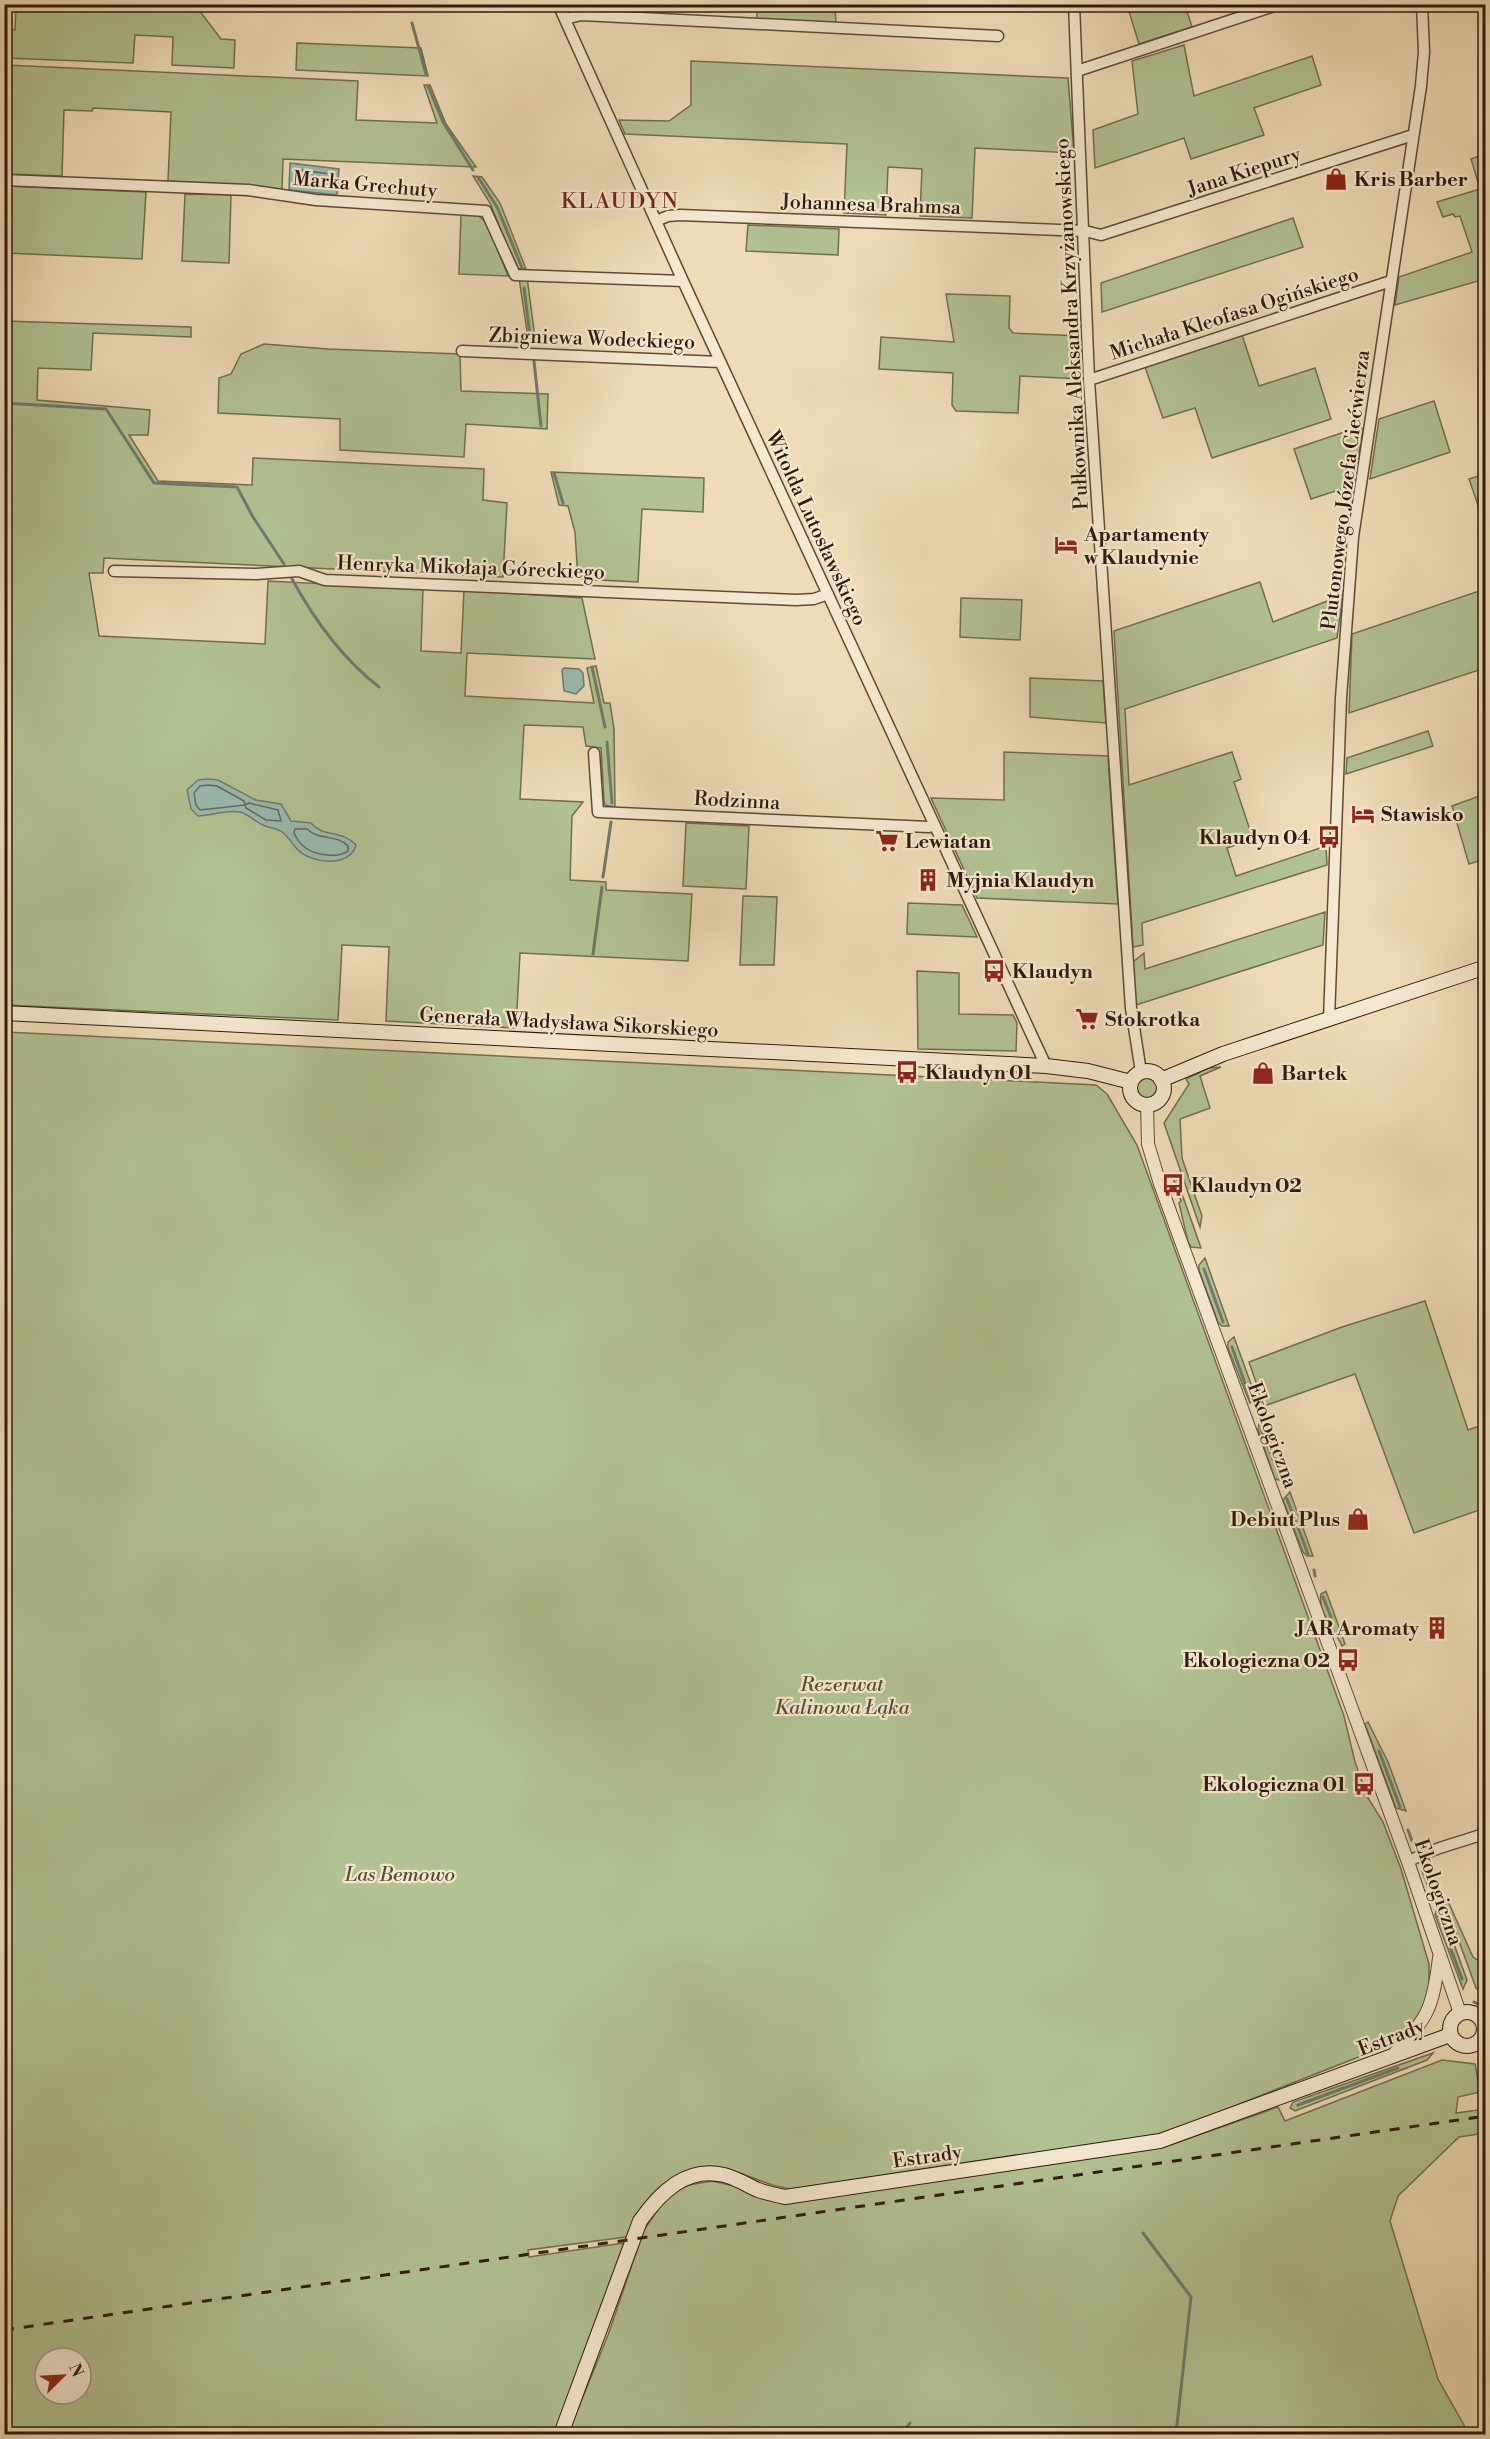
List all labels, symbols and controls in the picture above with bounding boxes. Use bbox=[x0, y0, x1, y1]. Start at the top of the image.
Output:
street label: Pułkownika Aleksandra Krzyżanowskiego bbox=[1050, 137, 1095, 511]
street label: Jana Kiepury bbox=[1183, 142, 1305, 203]
shop icon: Kris Barber bbox=[1323, 166, 1349, 192]
street label: Marka Grechuty bbox=[292, 167, 438, 204]
place label: Kris Barber bbox=[1354, 168, 1468, 193]
district label: KLAUDYN bbox=[561, 188, 679, 215]
street label: Johannesa Brahmsa bbox=[780, 190, 962, 221]
street label: Michała Kleofasa Ogińskiego bbox=[1107, 262, 1362, 367]
street label: Zbigniewa Wodeckiego bbox=[488, 323, 696, 356]
street label: Plutonowego Józefa Ciećwierza bbox=[1317, 348, 1376, 632]
street label: Witolda Lutosławskiego bbox=[759, 426, 872, 630]
place label: Apartamenty w Klaudynie bbox=[1083, 523, 1210, 571]
hotel icon: Apartamenty w Klaudynie bbox=[1053, 532, 1079, 558]
street label: Henryka Mikołaja Góreckiego bbox=[336, 551, 605, 586]
street label: Rodzinna bbox=[693, 787, 782, 816]
hotel icon: Stawisko bbox=[1350, 801, 1376, 827]
place label: Stawisko bbox=[1381, 803, 1464, 828]
bus stop icon: Klaudyn 04 bbox=[1316, 824, 1342, 850]
place label: Klaudyn 04 bbox=[1199, 826, 1311, 851]
supermarket icon: Lewiatan bbox=[874, 828, 900, 854]
place label: Lewiatan bbox=[905, 830, 992, 855]
building icon: Myjnia Klaudyn bbox=[915, 867, 941, 893]
place label: Myjnia Klaudyn bbox=[946, 869, 1095, 894]
bus stop icon: Klaudyn bbox=[981, 958, 1007, 984]
place label: Klaudyn bbox=[1012, 960, 1094, 985]
street label: Generała Władysława Sikorskiego bbox=[419, 1003, 719, 1044]
supermarket icon: Stokrotka bbox=[1074, 1006, 1100, 1032]
place label: Stokrotka bbox=[1105, 1008, 1200, 1033]
bus stop icon: Klaudyn 01 bbox=[894, 1059, 920, 1085]
shop icon: Bartek bbox=[1250, 1060, 1276, 1086]
place label: Klaudyn 01 bbox=[925, 1061, 1033, 1086]
place label: Bartek bbox=[1281, 1062, 1348, 1087]
bus stop icon: Klaudyn 02 bbox=[1160, 1172, 1186, 1198]
place label: Klaudyn 02 bbox=[1191, 1174, 1302, 1199]
street label: Ekologiczna bbox=[1241, 1379, 1303, 1493]
shop icon: Debiut Plus bbox=[1345, 1506, 1371, 1532]
place label: Debiut Plus bbox=[1230, 1508, 1340, 1533]
building icon: JAR Aromaty bbox=[1424, 1615, 1450, 1641]
place label: JAR Aromaty bbox=[1294, 1617, 1420, 1642]
bus stop icon: Ekologiczna 02 bbox=[1335, 1647, 1361, 1673]
place label: Ekologiczna 02 bbox=[1183, 1649, 1330, 1674]
park label: Rezerwat Kalinowa Łąka bbox=[774, 1673, 910, 1721]
bus stop icon: Ekologiczna 01 bbox=[1351, 1771, 1377, 1797]
place label: Ekologiczna 01 bbox=[1202, 1773, 1346, 1798]
street label: Ekologiczna bbox=[1408, 1836, 1468, 1950]
park label: Las Bemowo bbox=[344, 1863, 455, 1888]
street label: Estrady bbox=[1354, 2014, 1429, 2063]
street label: Estrady bbox=[891, 2140, 964, 2175]
north arrow bbox=[33, 2346, 93, 2406]
text: N bbox=[64, 2360, 88, 2380]

